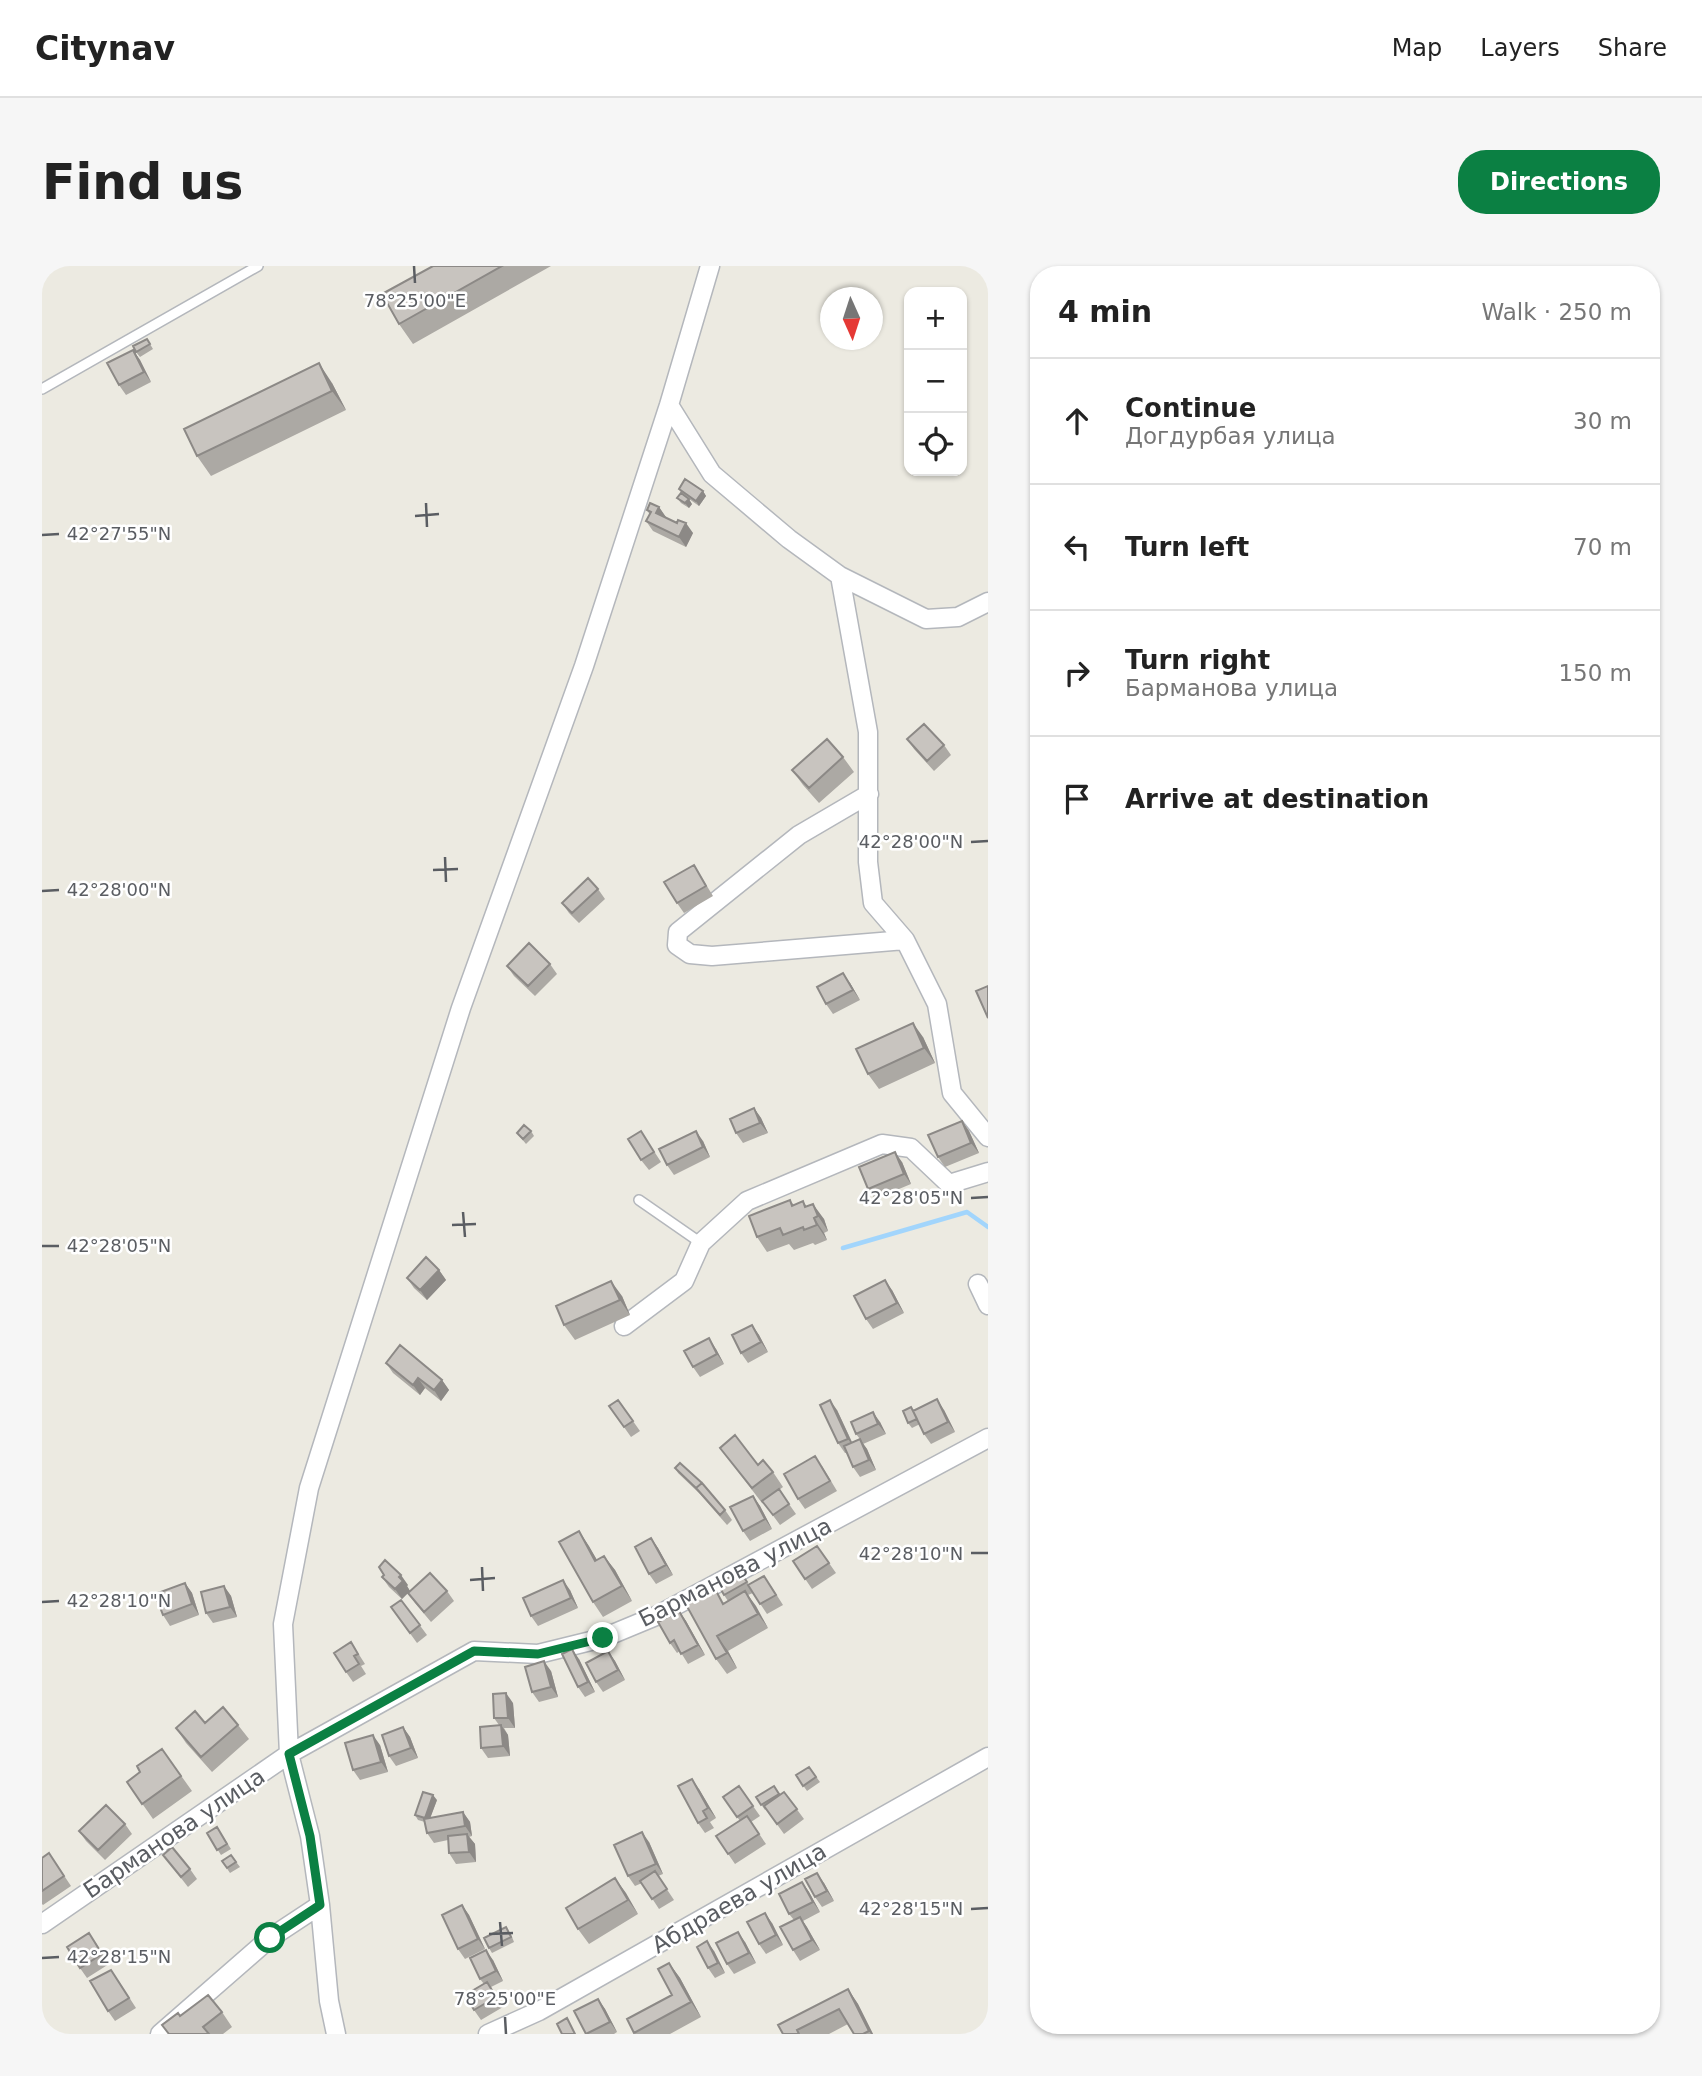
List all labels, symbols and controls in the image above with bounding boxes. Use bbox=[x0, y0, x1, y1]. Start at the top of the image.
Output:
text: Citynav bbox=[35, 29, 175, 68]
text: Map bbox=[1392, 34, 1442, 62]
text: Layers bbox=[1480, 34, 1560, 62]
text: Share bbox=[1598, 34, 1667, 62]
button: Directions bbox=[1458, 150, 1660, 214]
text: Find us bbox=[42, 154, 243, 211]
north arrow bbox=[820, 287, 883, 350]
map controls bbox=[904, 287, 967, 476]
button: + bbox=[904, 287, 967, 350]
text: 78°25'00"E bbox=[364, 290, 466, 311]
text: 4 min bbox=[1058, 294, 1152, 329]
text: Walk · 250 m bbox=[1481, 299, 1632, 325]
button: − bbox=[904, 350, 967, 413]
text: Continue bbox=[1125, 393, 1256, 423]
icon: ahead bbox=[1058, 402, 1096, 440]
text: 30 m bbox=[1573, 408, 1632, 434]
button: locate bbox=[904, 413, 967, 476]
text: Догдурбая улица bbox=[1125, 423, 1336, 449]
text: 42°27'55"N bbox=[67, 523, 171, 544]
icon: left bbox=[1058, 528, 1096, 566]
text: Turn left bbox=[1125, 532, 1249, 562]
text: 70 m bbox=[1573, 534, 1632, 560]
text: Turn right bbox=[1125, 645, 1270, 675]
icon: right bbox=[1058, 654, 1096, 692]
text: 150 m bbox=[1558, 660, 1632, 686]
text: Барманова улица bbox=[1125, 675, 1338, 701]
icon: arrive bbox=[1058, 780, 1096, 818]
text: Arrive at destination bbox=[1125, 784, 1429, 814]
text: 42°28'00"N bbox=[859, 831, 963, 852]
text: 42°28'00"N bbox=[67, 879, 171, 900]
text: 42°28'05"N bbox=[859, 1187, 963, 1208]
text: 42°28'05"N bbox=[67, 1235, 171, 1256]
street label: Барманова улица bbox=[634, 1512, 836, 1632]
text: 42°28'10"N bbox=[859, 1543, 963, 1564]
text: 42°28'10"N bbox=[67, 1590, 171, 1611]
route end bbox=[587, 1622, 618, 1653]
street label: Барманова улица bbox=[78, 1763, 270, 1903]
street label: Абдраева улица bbox=[647, 1838, 831, 1958]
text: 42°28'15"N bbox=[859, 1898, 963, 1919]
route start bbox=[254, 1922, 285, 1953]
text: 42°28'15"N bbox=[67, 1946, 171, 1967]
text: 78°25'00"E bbox=[454, 1988, 556, 2009]

